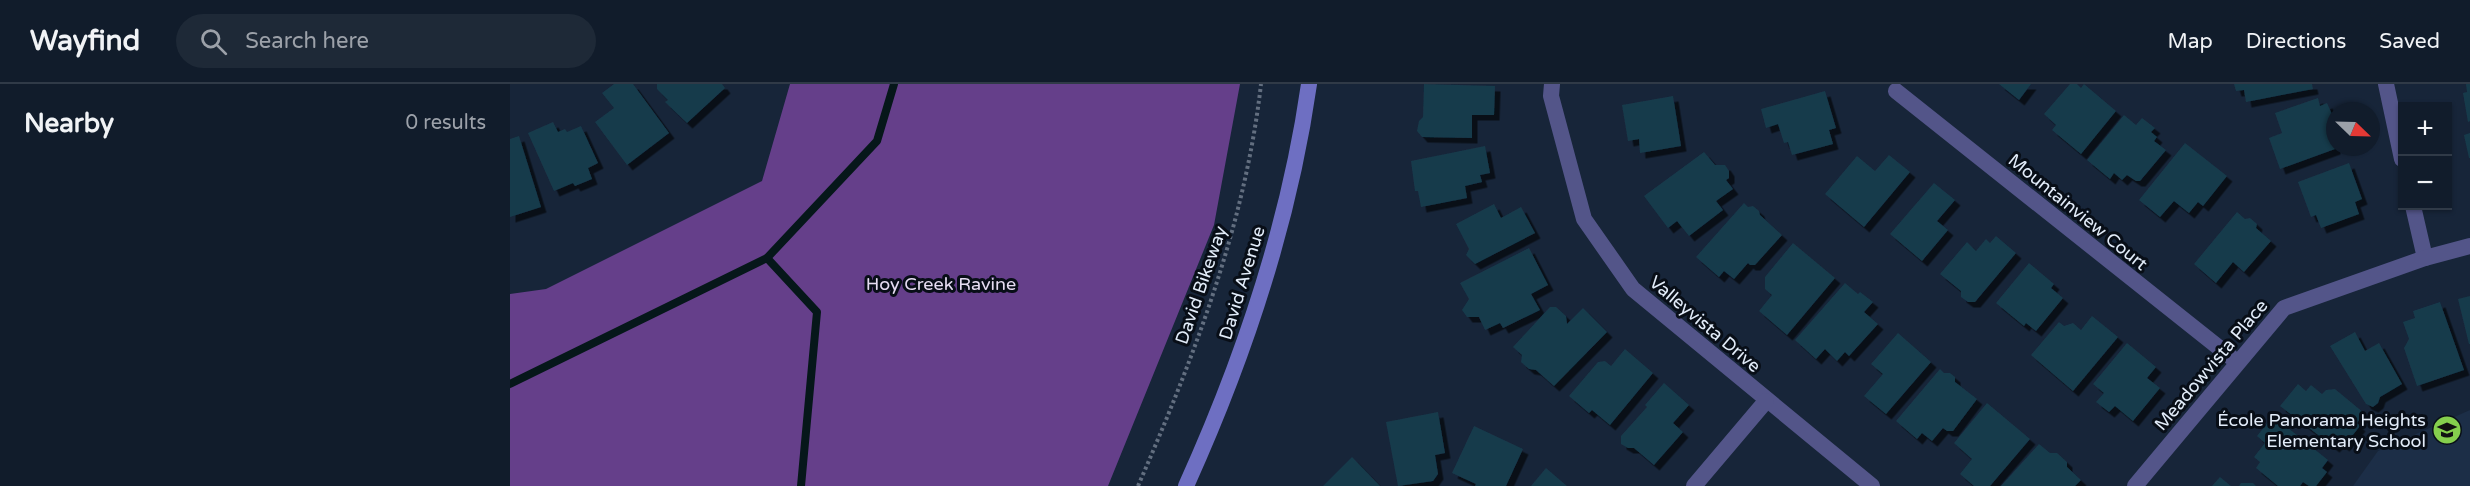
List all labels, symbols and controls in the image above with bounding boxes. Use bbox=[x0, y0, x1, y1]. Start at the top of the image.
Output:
search box bbox=[176, 14, 596, 68]
text: Wayfind bbox=[30, 24, 140, 58]
icon: search bbox=[197, 25, 230, 58]
text: Search here bbox=[245, 28, 369, 54]
text: Map bbox=[2167, 29, 2213, 54]
text: Directions bbox=[2246, 29, 2346, 54]
text: Saved bbox=[2379, 29, 2440, 54]
north arrow bbox=[2326, 102, 2380, 156]
map controls bbox=[2398, 102, 2452, 210]
button: + bbox=[2398, 102, 2452, 156]
text: Nearby bbox=[24, 108, 114, 139]
text: 0 results bbox=[406, 111, 486, 135]
street label: Mountainview Court bbox=[2004, 149, 2152, 275]
button: − bbox=[2398, 156, 2452, 210]
street label: David Bikeway bbox=[1170, 223, 1232, 347]
street label: David Avenue bbox=[1214, 223, 1270, 343]
street label: Valleyvista Drive bbox=[1645, 271, 1765, 377]
park label: Hoy Creek Ravine bbox=[866, 273, 1016, 295]
street label: Meadowvista Place bbox=[2150, 295, 2272, 435]
place label: École Panorama Heights Elementary School bbox=[2217, 409, 2426, 452]
school or university icon: École Panorama Heights Elementary School bbox=[2431, 414, 2463, 446]

